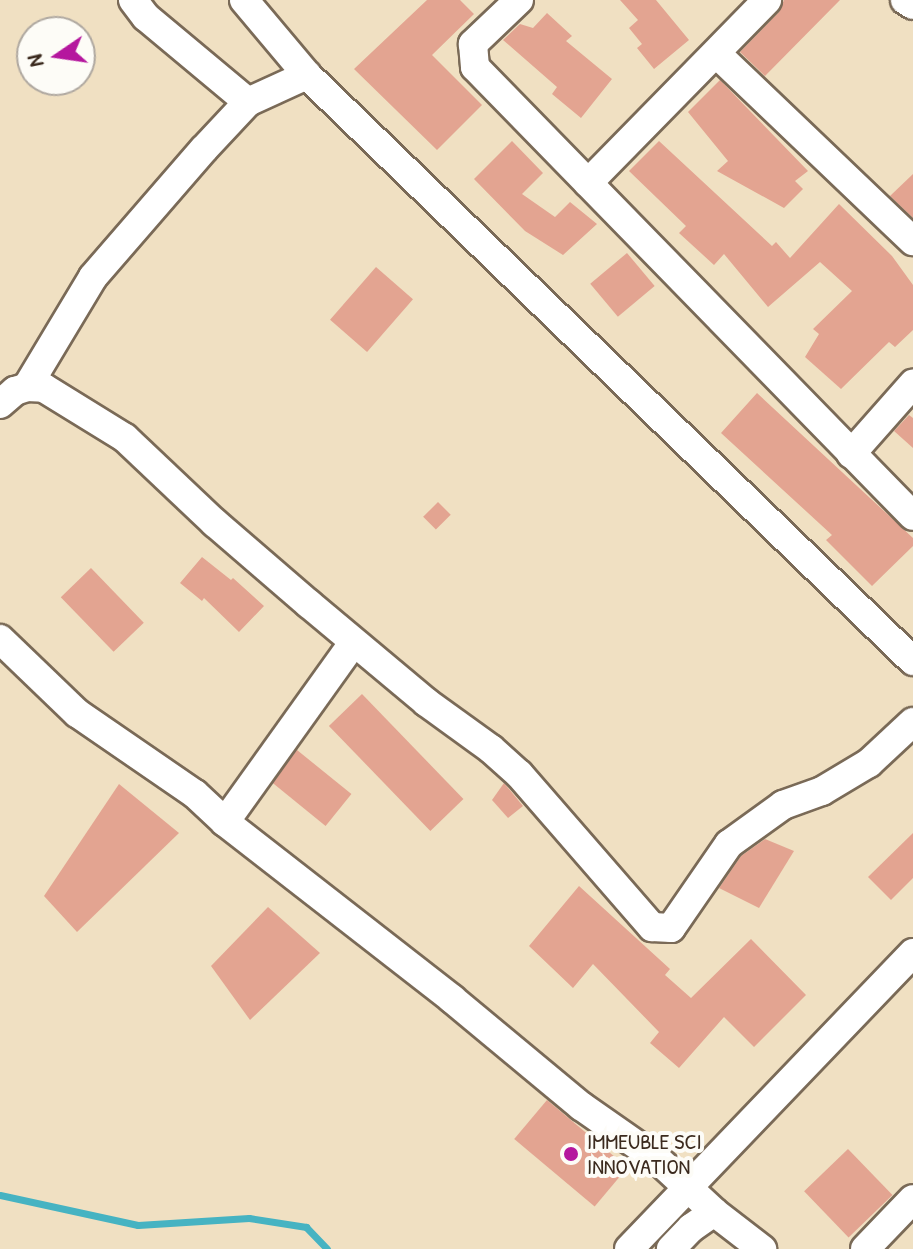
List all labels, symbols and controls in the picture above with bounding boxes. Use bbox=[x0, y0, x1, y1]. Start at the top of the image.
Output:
north arrow bbox=[16, 16, 96, 96]
text: N bbox=[19, 52, 50, 70]
place label: IMMEUBLE SCI INNOVATION bbox=[587, 1128, 702, 1180]
marker: IMMEUBLE SCI INNOVATION bbox=[562, 1145, 580, 1163]

